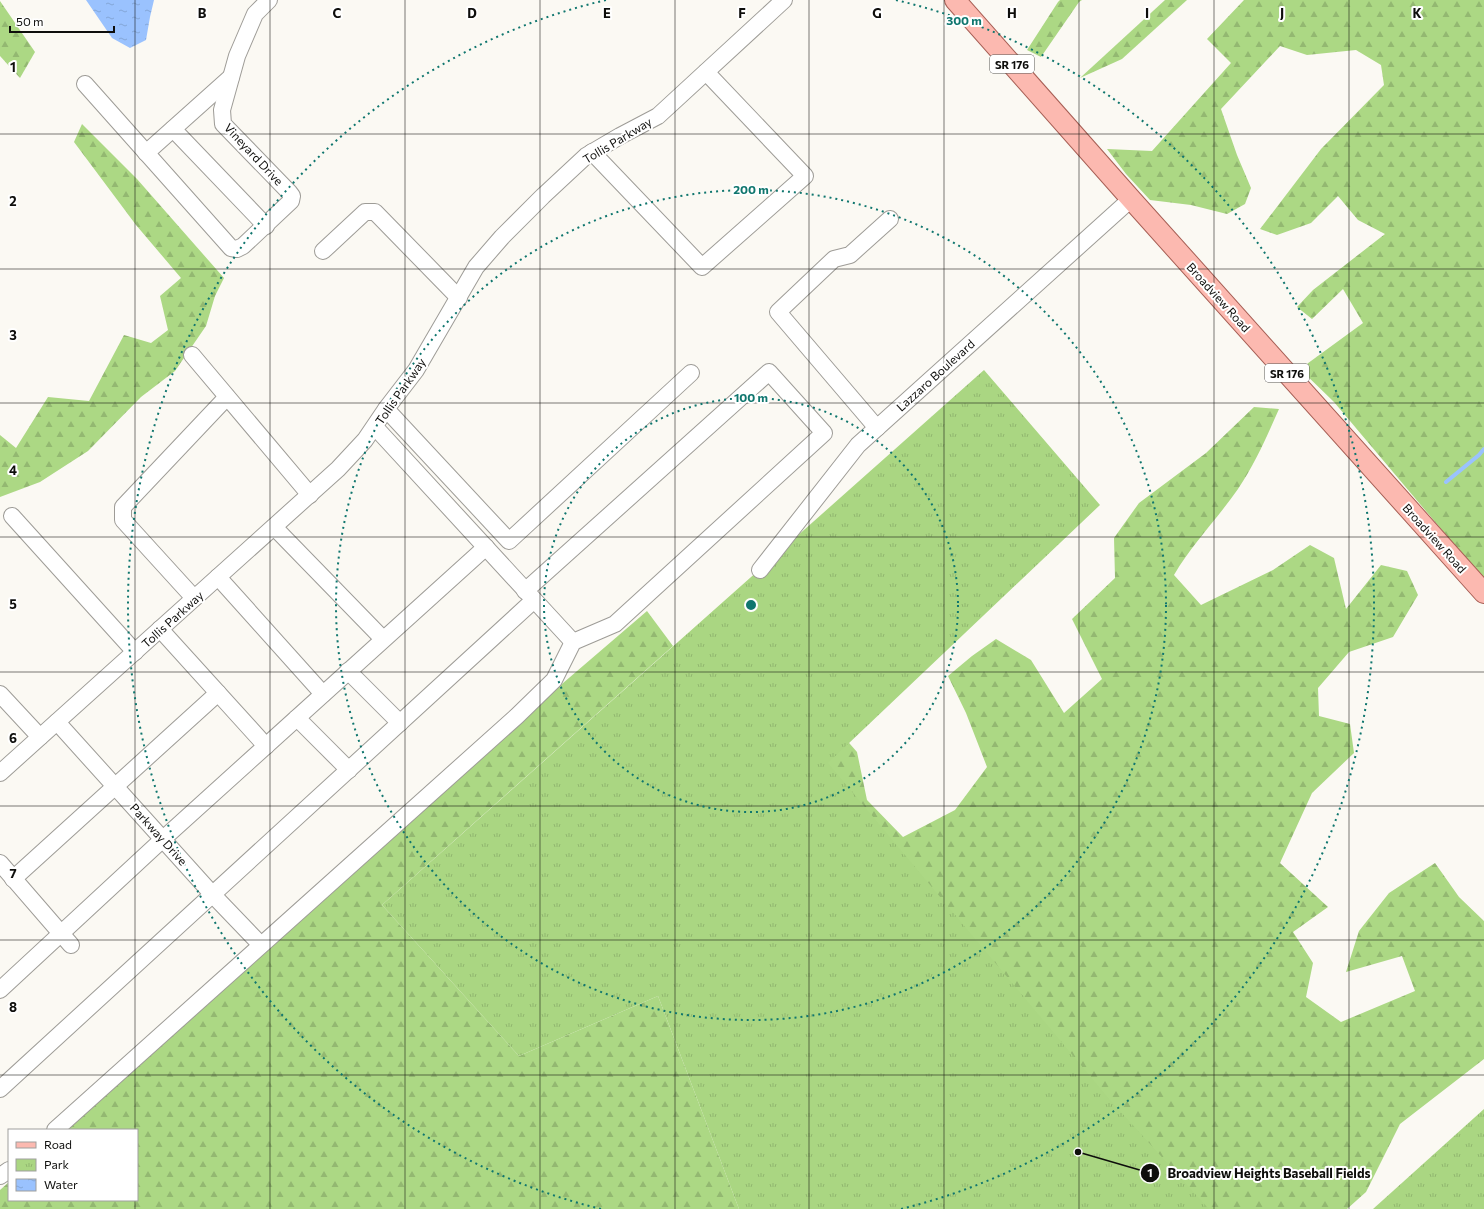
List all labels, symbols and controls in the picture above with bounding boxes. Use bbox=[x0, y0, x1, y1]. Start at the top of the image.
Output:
text: B bbox=[198, 5, 207, 21]
text: C bbox=[333, 5, 342, 21]
text: D bbox=[467, 5, 477, 21]
text: E bbox=[603, 5, 611, 21]
text: F bbox=[738, 5, 746, 21]
text: G bbox=[872, 5, 882, 21]
text: H bbox=[1007, 5, 1017, 21]
text: I bbox=[1145, 5, 1149, 21]
text: J bbox=[1280, 5, 1284, 21]
text: K bbox=[1412, 5, 1422, 21]
scale bar bbox=[10, 8, 114, 34]
text: 300 m bbox=[946, 13, 982, 27]
text: 50 m bbox=[16, 14, 44, 28]
road number: SR 176 bbox=[990, 55, 1034, 73]
text: 1 bbox=[10, 59, 16, 75]
street label: Tollis Parkway bbox=[580, 114, 654, 166]
street label: Vineyard Drive bbox=[222, 120, 286, 188]
text: 200 m bbox=[733, 182, 769, 196]
text: 2 bbox=[9, 193, 17, 209]
street label: Broadview Road bbox=[1184, 260, 1254, 334]
text: 3 bbox=[9, 327, 17, 343]
street label: Lazzaro Boulevard bbox=[893, 336, 977, 414]
street label: Tollis Parkway bbox=[372, 355, 428, 427]
road number: SR 176 bbox=[1265, 364, 1309, 382]
text: 100 m bbox=[734, 390, 768, 404]
text: 4 bbox=[9, 462, 17, 478]
street label: Broadview Road bbox=[1400, 501, 1470, 575]
street label: Tollis Parkway bbox=[138, 588, 206, 650]
text: 5 bbox=[9, 596, 17, 612]
centre of rings bbox=[744, 598, 758, 612]
text: 6 bbox=[9, 730, 17, 746]
street label: Parkway Drive bbox=[128, 800, 190, 868]
text: 7 bbox=[9, 865, 17, 881]
text: 8 bbox=[9, 999, 17, 1015]
legend bbox=[8, 1129, 138, 1201]
text: Road bbox=[44, 1137, 72, 1151]
text: Park bbox=[44, 1157, 70, 1171]
callout: Broadview Heights Baseball Fields bbox=[1140, 1160, 1379, 1185]
text: 1 bbox=[1147, 1165, 1153, 1179]
text: Broadview Heights Baseball Fields bbox=[1167, 1165, 1371, 1181]
text: Water bbox=[44, 1177, 78, 1191]

